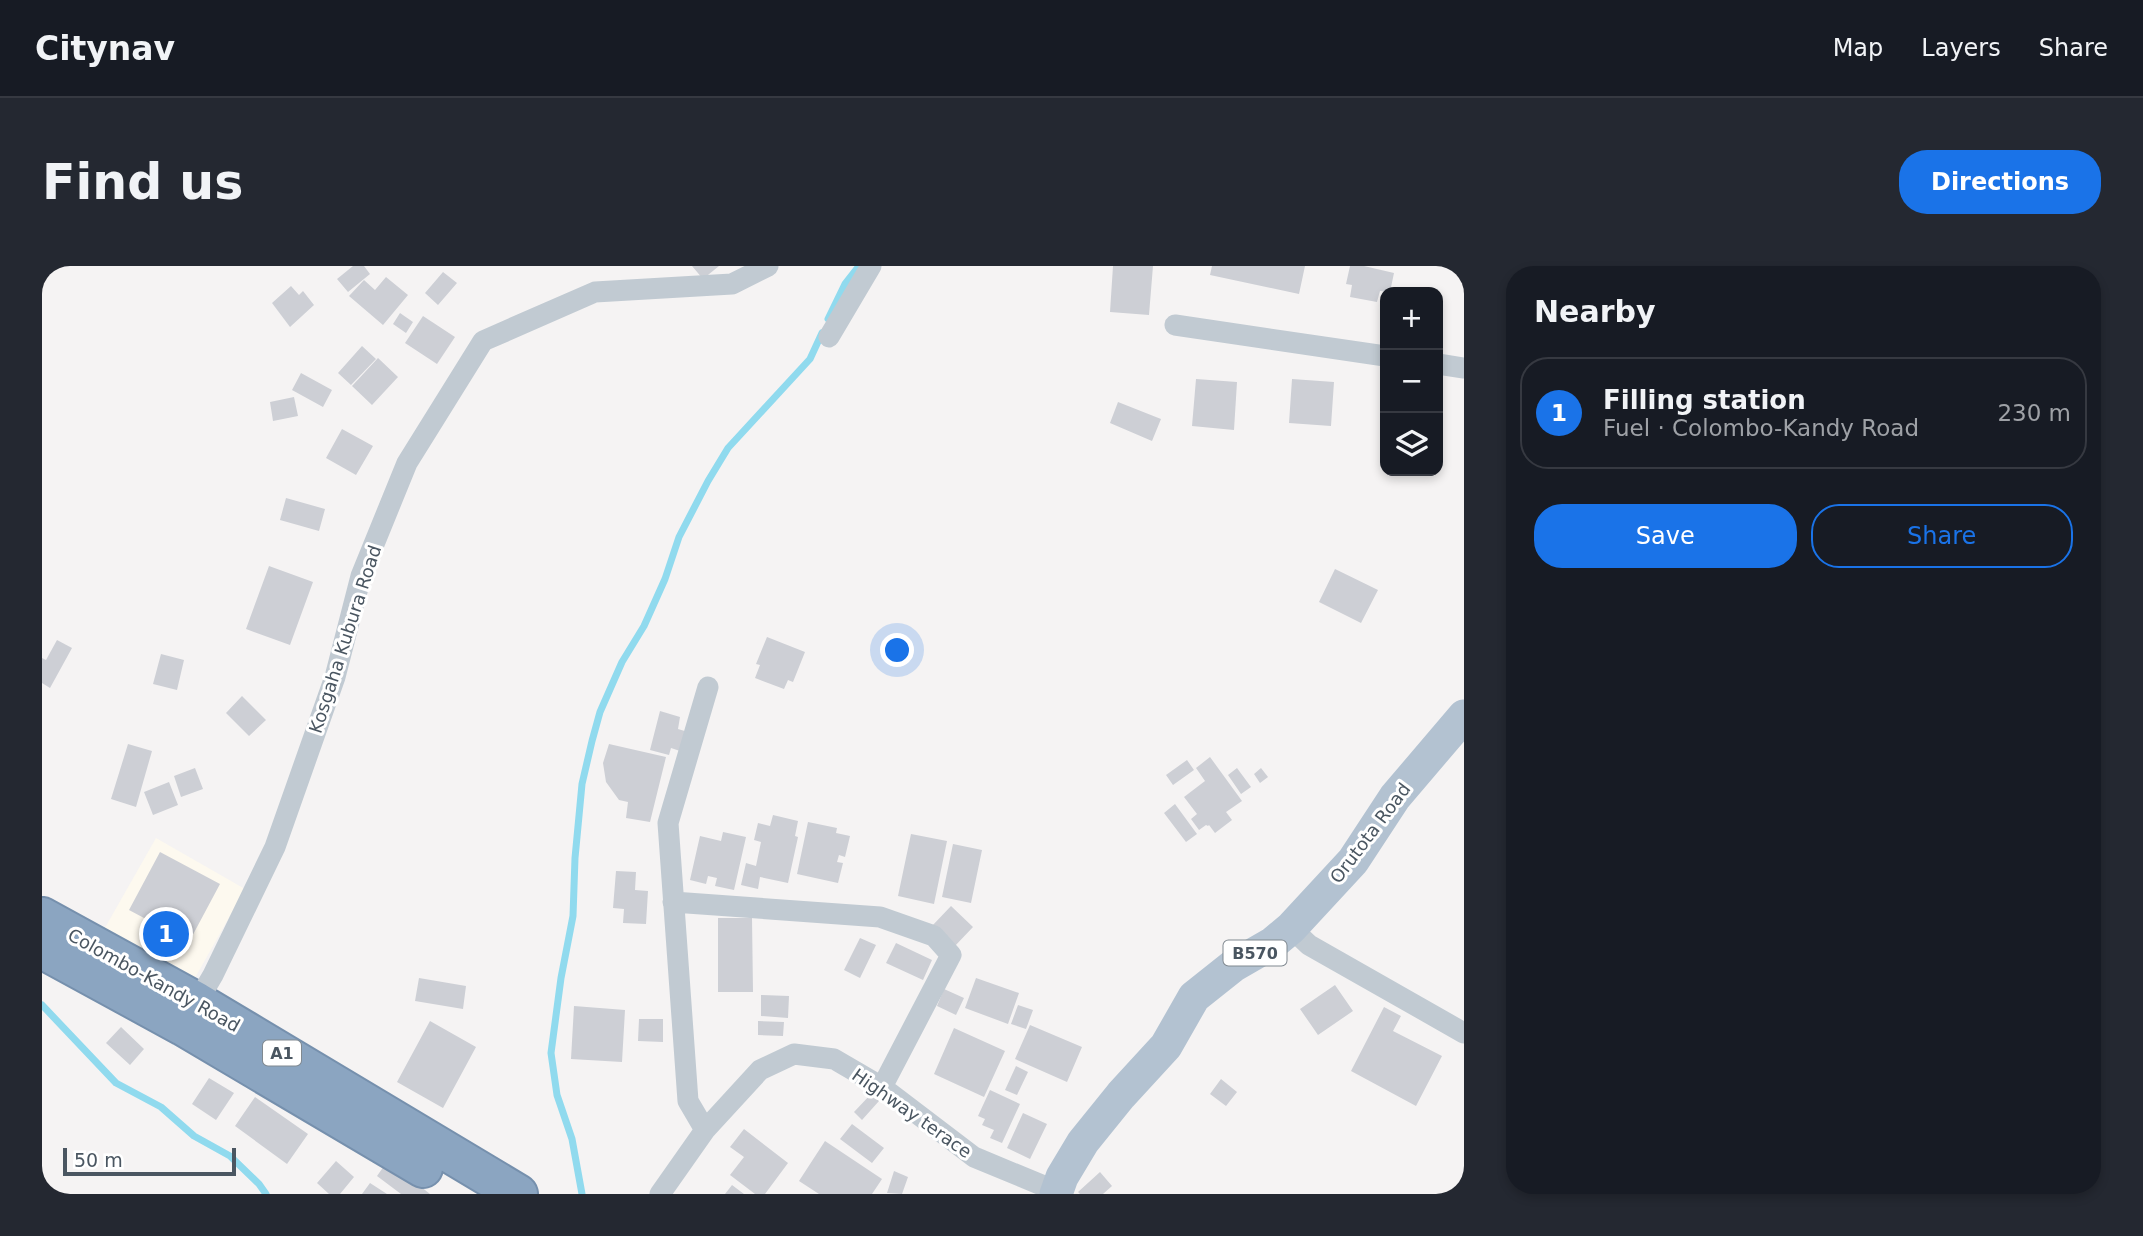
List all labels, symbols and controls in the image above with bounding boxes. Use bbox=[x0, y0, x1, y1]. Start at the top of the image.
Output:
text: Citynav bbox=[35, 29, 175, 68]
text: Map bbox=[1833, 34, 1883, 62]
text: Layers bbox=[1921, 34, 2001, 62]
text: Share bbox=[2039, 34, 2108, 62]
button: Directions bbox=[1899, 150, 2101, 214]
text: Find us bbox=[42, 154, 243, 211]
map controls bbox=[1380, 287, 1443, 476]
button: + bbox=[1380, 287, 1443, 350]
text: Nearby bbox=[1534, 294, 1656, 329]
button: − bbox=[1380, 350, 1443, 413]
text: Filling station bbox=[1603, 385, 1806, 415]
text: 1 bbox=[1551, 400, 1567, 426]
text: 230 m bbox=[1997, 400, 2071, 426]
button: layers bbox=[1380, 413, 1443, 476]
text: Fuel · Colombo-Kandy Road bbox=[1603, 415, 1919, 441]
button: Save bbox=[1534, 504, 1797, 568]
button: Share bbox=[1811, 504, 2073, 568]
street label: Kosgaha Kubura Road bbox=[305, 542, 385, 736]
your location bbox=[880, 633, 914, 667]
street label: Orutota Road bbox=[1325, 779, 1415, 887]
pin: 1 bbox=[143, 908, 189, 960]
street label: Colombo-Kandy Road bbox=[64, 924, 244, 1036]
road number: B570 bbox=[1224, 940, 1286, 966]
road number: A1 bbox=[263, 1040, 301, 1066]
street label: Highway terace bbox=[848, 1064, 976, 1162]
scale bar bbox=[63, 1145, 236, 1177]
text: 50 m bbox=[74, 1149, 123, 1171]

